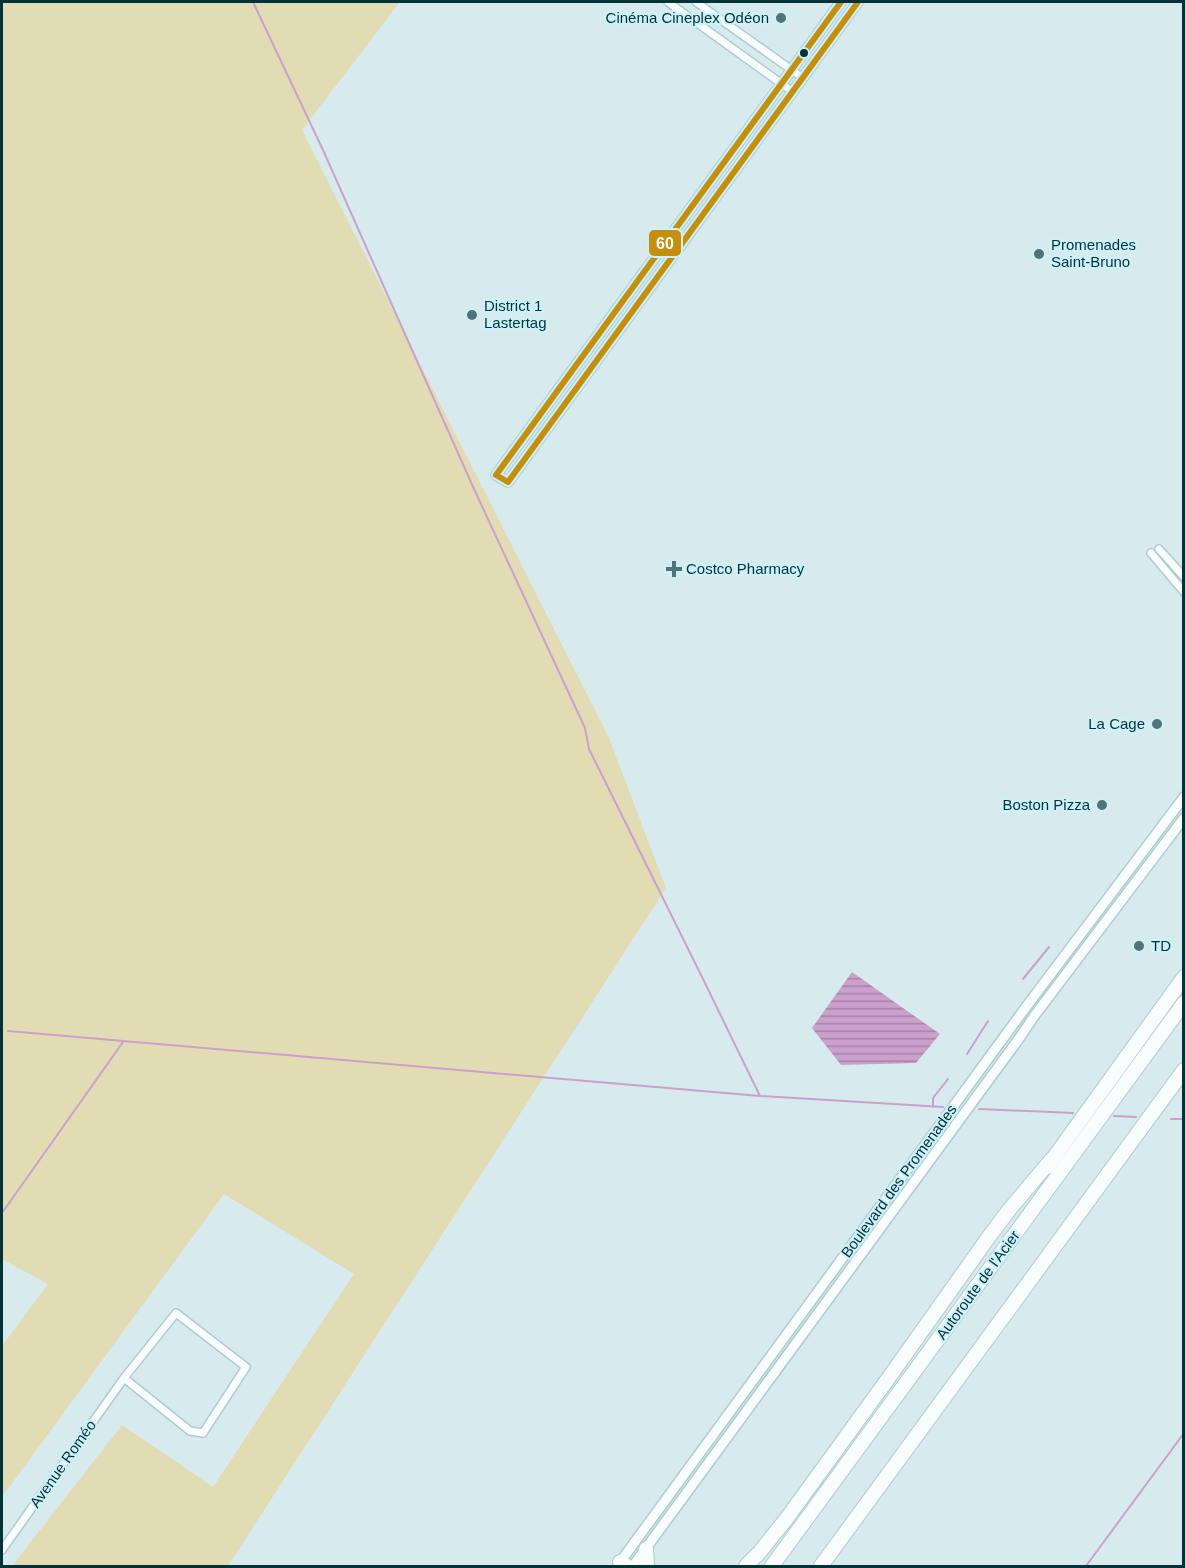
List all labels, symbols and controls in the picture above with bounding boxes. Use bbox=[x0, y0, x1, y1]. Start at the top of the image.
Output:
place label: Cinéma Cineplex Odéon bbox=[606, 9, 769, 26]
marker: Cinéma Cineplex Odéon bbox=[774, 11, 788, 25]
unlabelled marker bbox=[798, 47, 810, 59]
line badge: 60 bbox=[648, 229, 682, 257]
text: 60 bbox=[656, 235, 674, 252]
place label: Promenades Saint-Bruno bbox=[1051, 236, 1136, 270]
marker: Promenades Saint-Bruno bbox=[1032, 247, 1046, 261]
place label: District 1 Lastertag bbox=[484, 297, 547, 331]
marker: District 1 Lastertag bbox=[465, 308, 479, 322]
place label: Costco Pharmacy bbox=[686, 560, 805, 577]
marker: Costco Pharmacy bbox=[667, 562, 681, 576]
place label: La Cage bbox=[1088, 715, 1145, 732]
marker: La Cage bbox=[1150, 717, 1164, 731]
place label: Boston Pizza bbox=[1002, 796, 1091, 813]
marker: Boston Pizza bbox=[1095, 798, 1109, 812]
place label: TD bbox=[1151, 937, 1171, 954]
marker: TD bbox=[1132, 939, 1146, 953]
street label: Boulevard des Promenades bbox=[837, 1101, 960, 1261]
street label: Autoroute de l'Acier bbox=[932, 1227, 1023, 1342]
street label: Avenue Roméo bbox=[26, 1417, 99, 1511]

